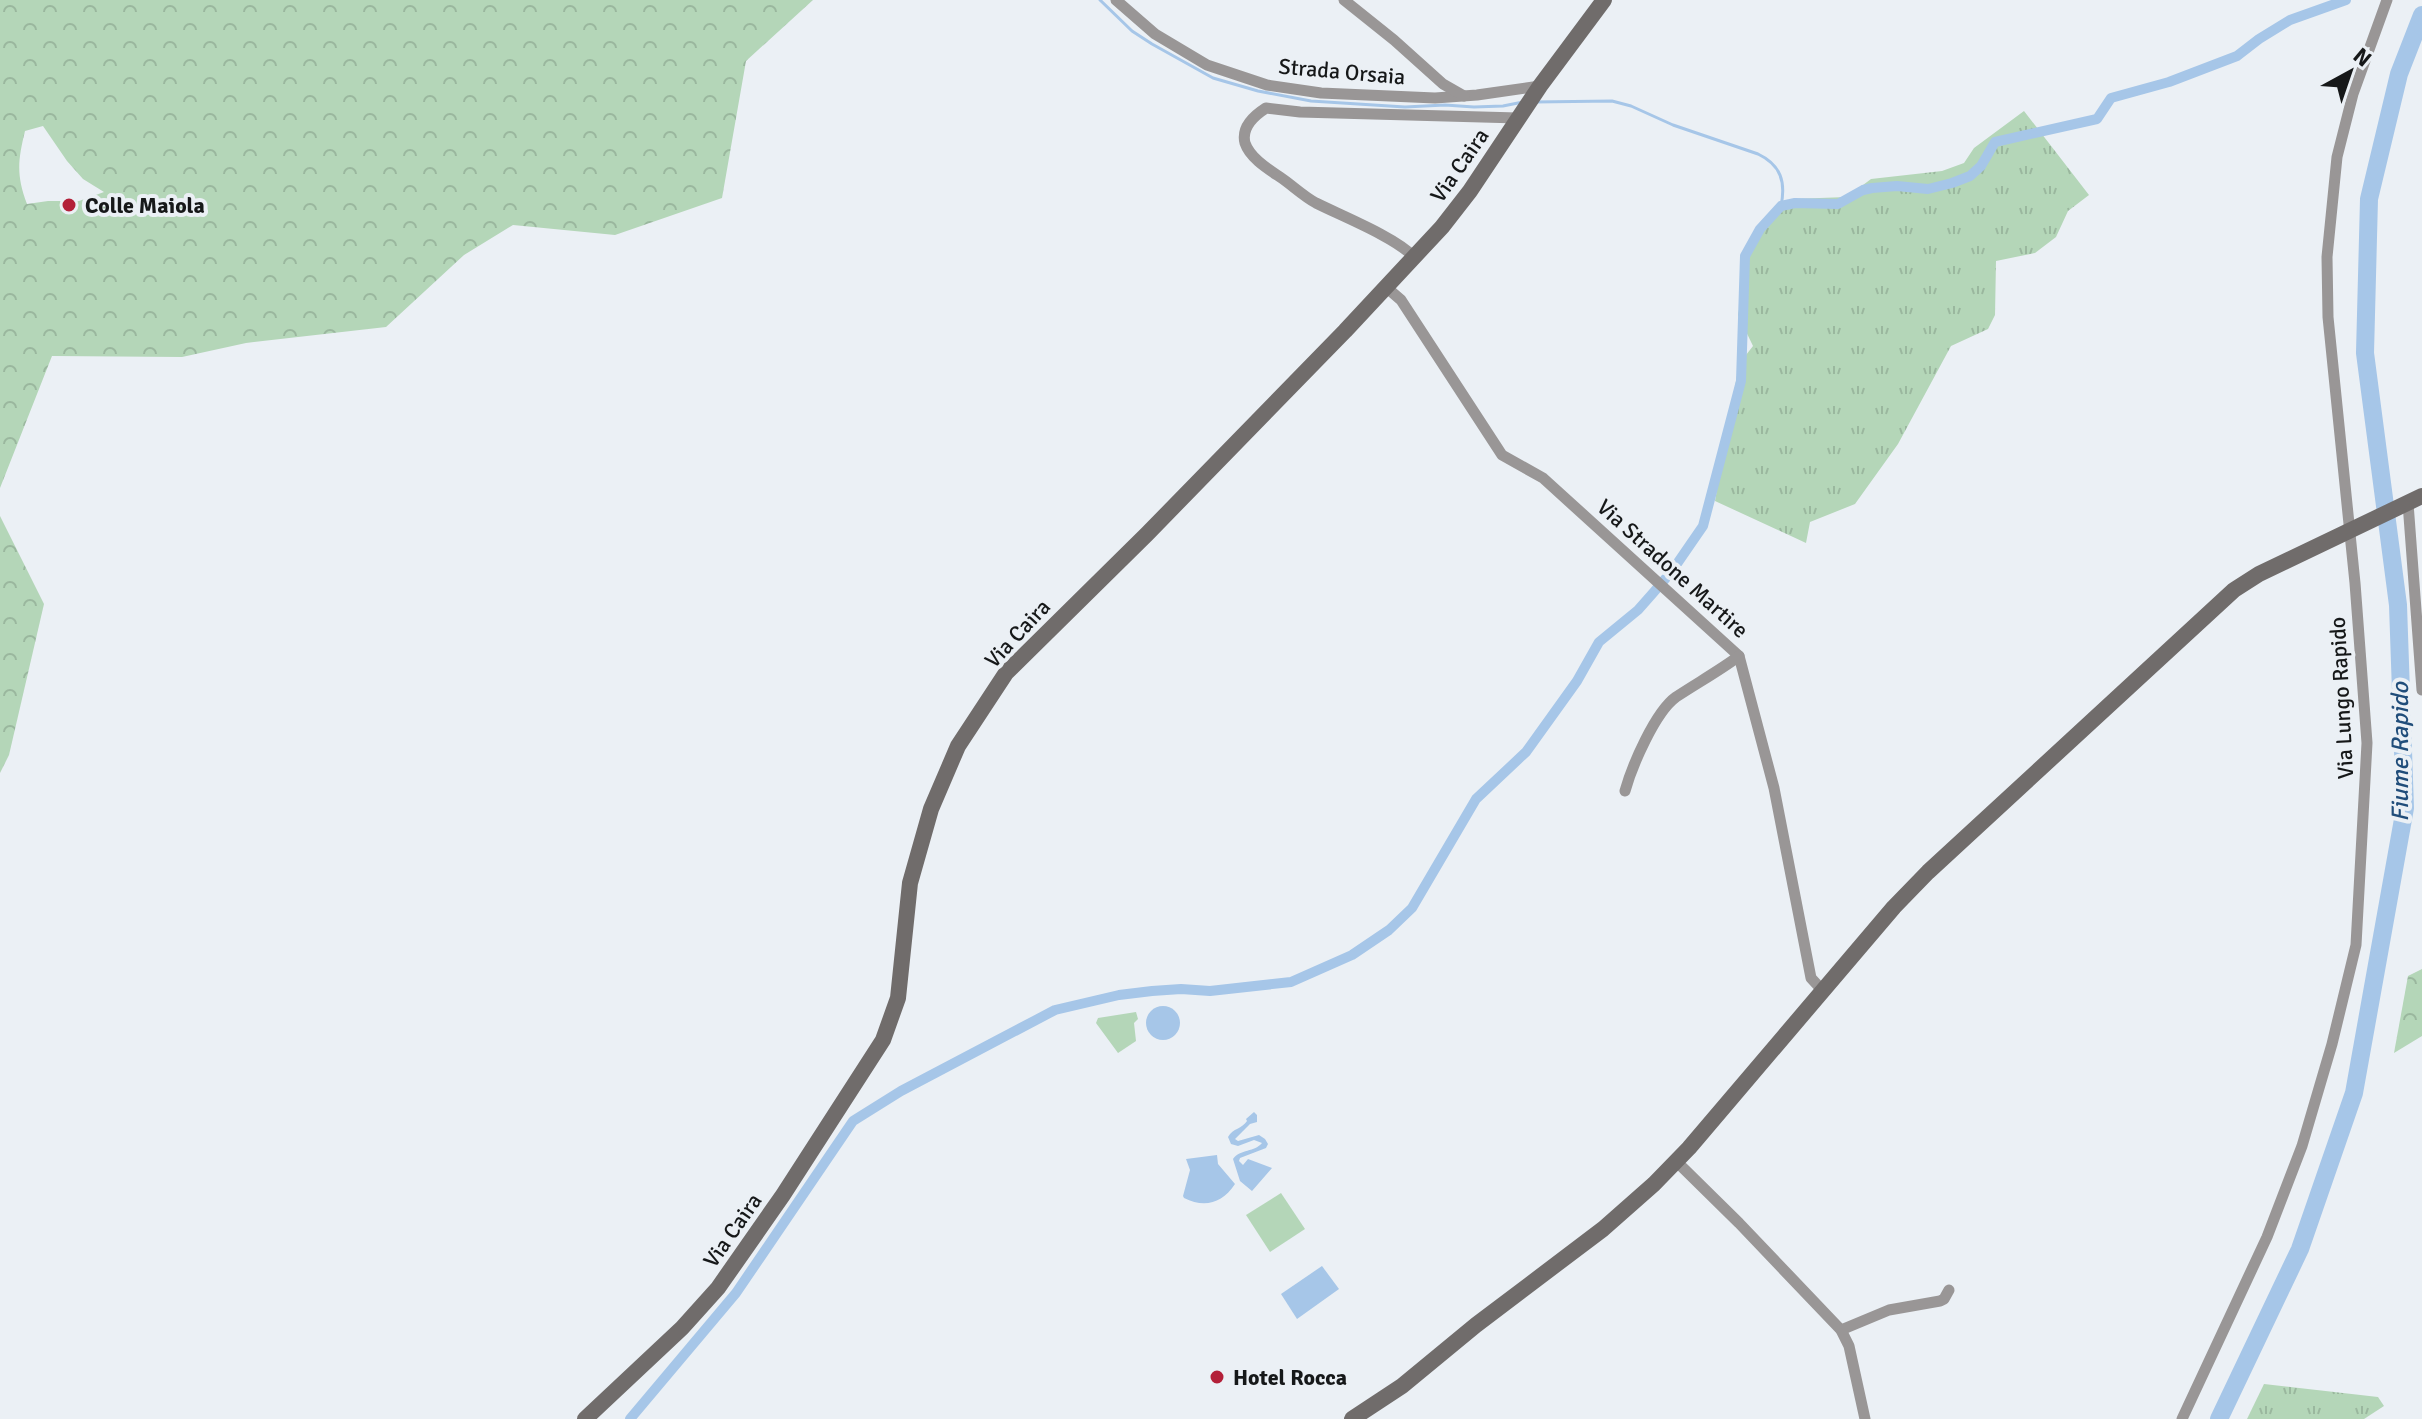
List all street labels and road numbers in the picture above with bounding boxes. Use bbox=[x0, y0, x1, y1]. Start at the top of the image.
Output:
street label: Strada Orsaia bbox=[1277, 53, 1406, 90]
street label: Via Caira bbox=[1424, 123, 1495, 207]
street label: Via Stradone Martire bbox=[1591, 493, 1754, 643]
street label: Via Caira bbox=[979, 593, 1056, 673]
street label: Via Lungo Rapido bbox=[2324, 616, 2359, 780]
street label: Via Caira bbox=[697, 1188, 768, 1272]

